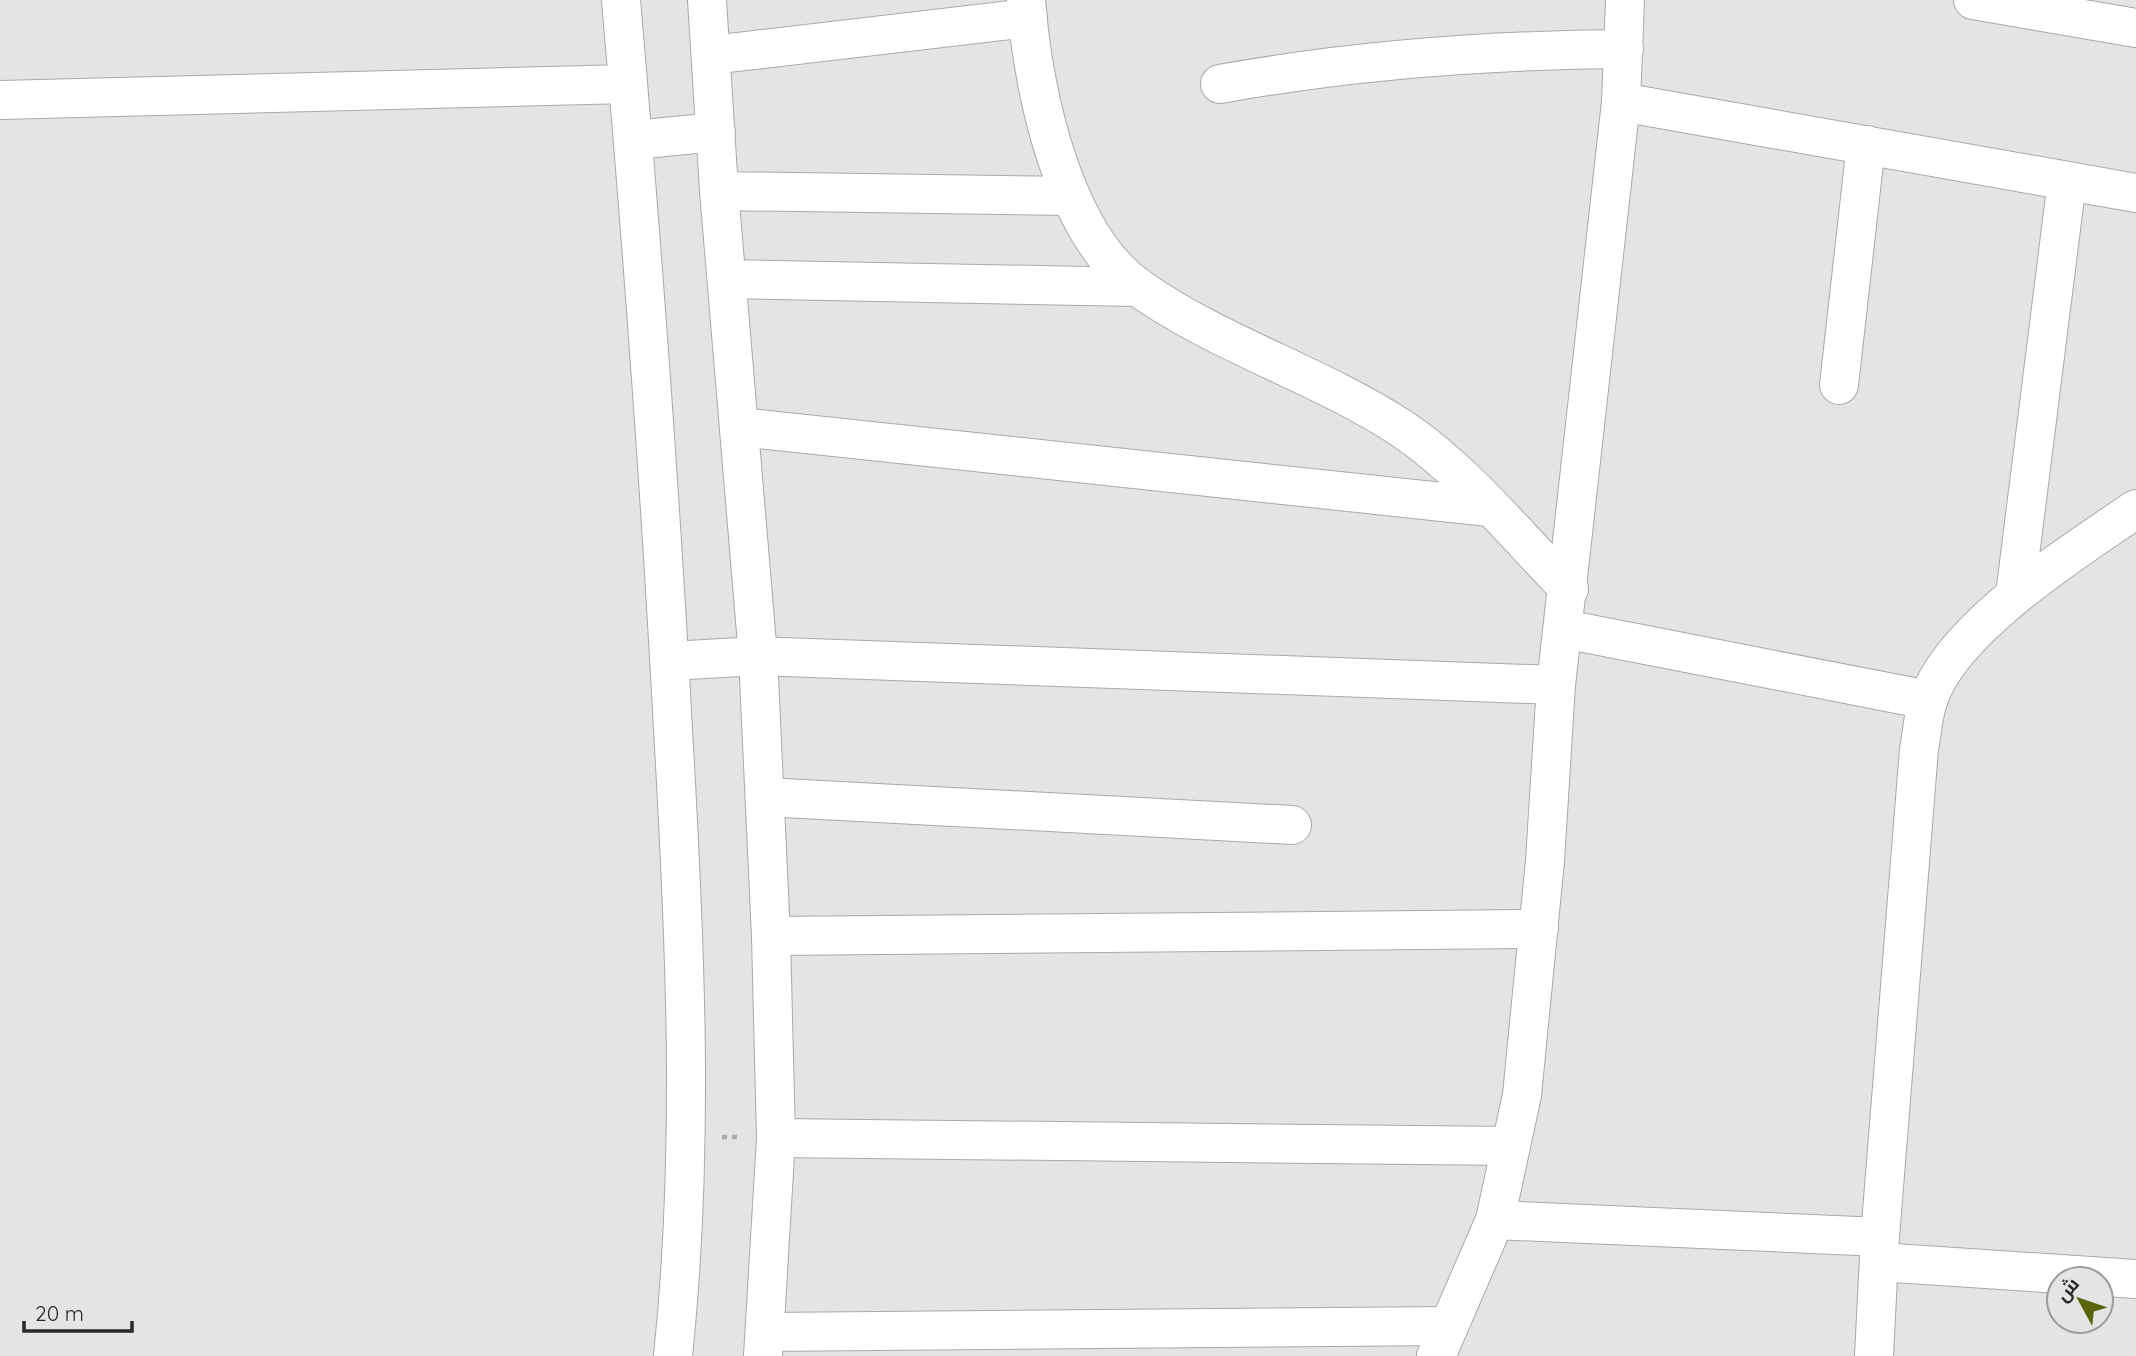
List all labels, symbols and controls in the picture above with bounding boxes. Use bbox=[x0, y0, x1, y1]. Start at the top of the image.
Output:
north arrow bbox=[2045, 1265, 2115, 1335]
text: ش bbox=[2050, 1272, 2084, 1306]
scale bar bbox=[24, 1290, 133, 1334]
text: 20 m bbox=[35, 1300, 84, 1326]

